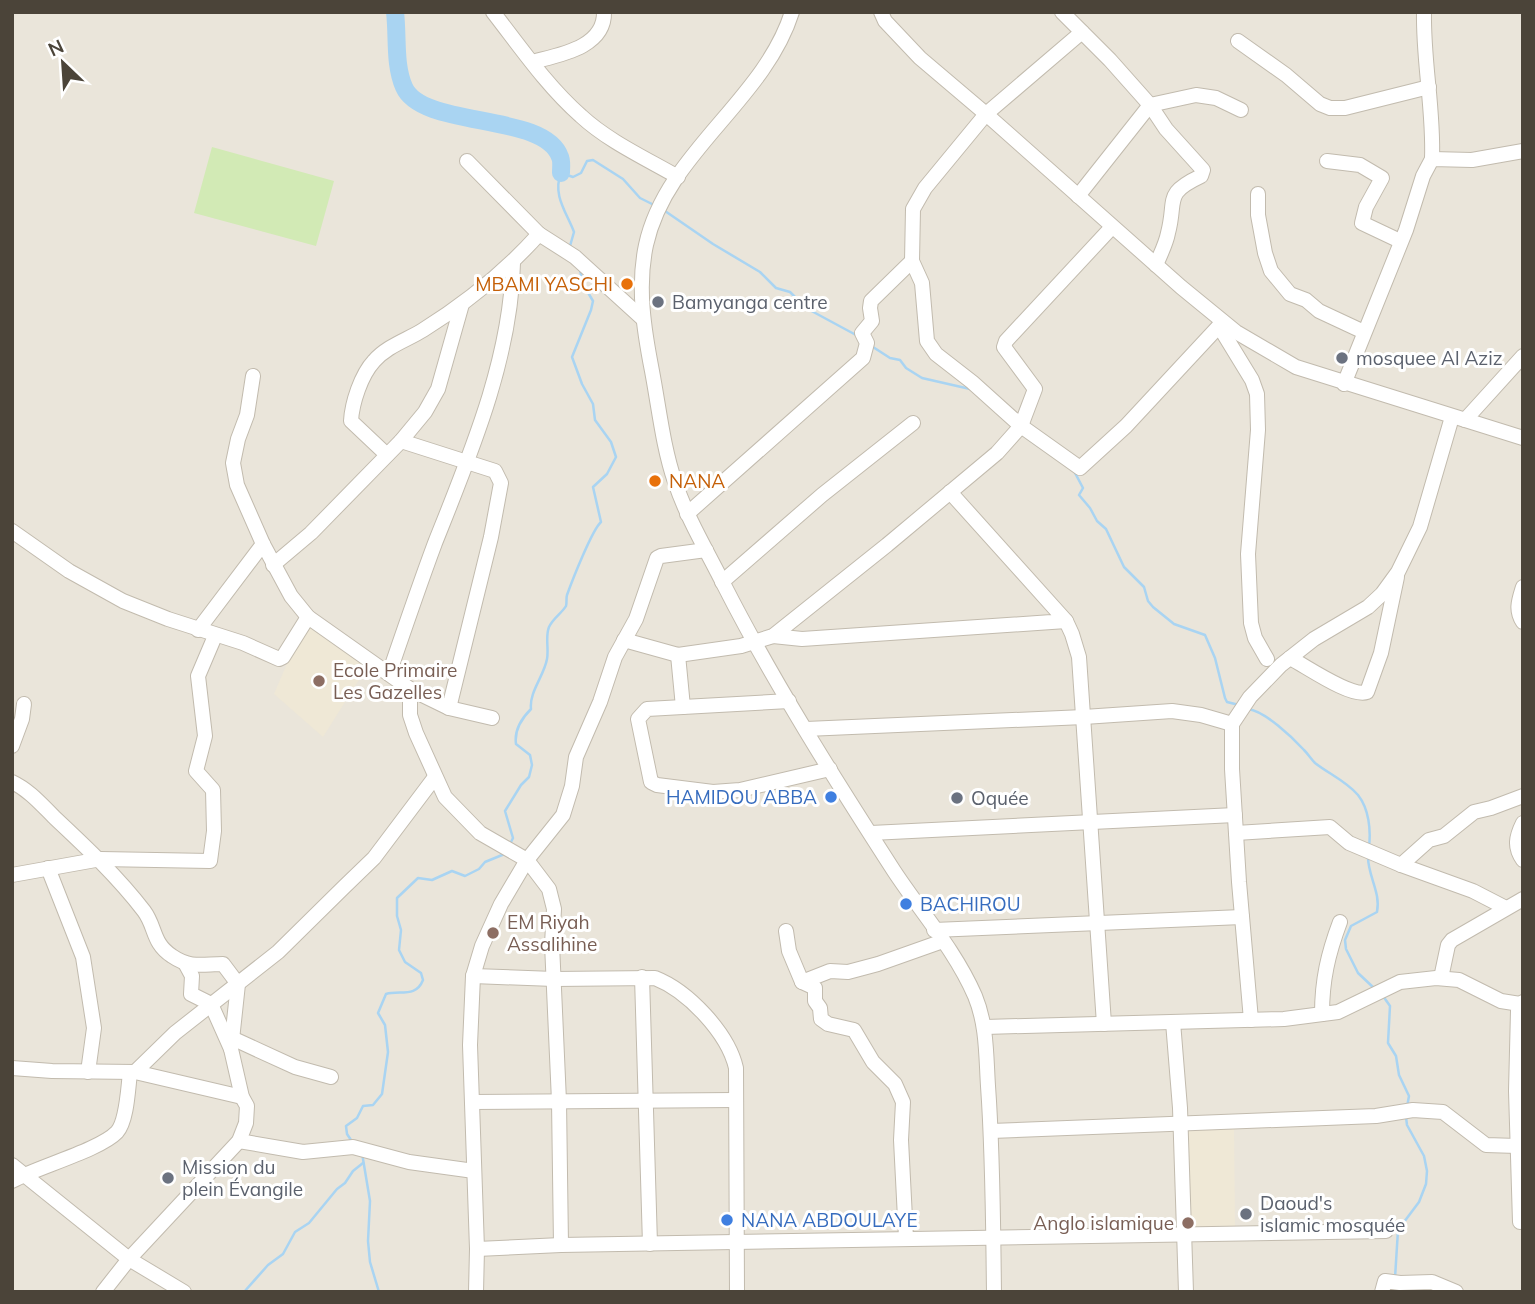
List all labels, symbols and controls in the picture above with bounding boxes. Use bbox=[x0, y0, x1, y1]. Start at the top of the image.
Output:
north arrow bbox=[28, 28, 98, 98]
text: N bbox=[44, 34, 67, 62]
place label: MBAMI YASCHI bbox=[475, 272, 613, 296]
marker: MBAMI YASCHI bbox=[619, 276, 635, 292]
place label: Bamyanga centre bbox=[672, 290, 828, 314]
marker: Bamyanga centre bbox=[650, 294, 666, 310]
place label: mosquee Al Aziz bbox=[1356, 346, 1503, 370]
marker: mosquee Al Aziz bbox=[1334, 350, 1350, 366]
place label: NANA bbox=[669, 469, 725, 493]
marker: NANA bbox=[647, 473, 663, 489]
place label: Ecole Primaire Les Gazelles bbox=[333, 658, 457, 704]
marker: Ecole Primaire Les Gazelles bbox=[311, 673, 327, 689]
place label: HAMIDOU ABBA bbox=[666, 785, 817, 809]
place label: Oquée bbox=[971, 786, 1029, 810]
marker: HAMIDOU ABBA bbox=[823, 789, 839, 805]
marker: Oquée bbox=[949, 790, 965, 806]
place label: BACHIROU bbox=[920, 892, 1021, 916]
marker: BACHIROU bbox=[898, 896, 914, 912]
place label: EM Riyah Assalihine bbox=[507, 910, 597, 956]
marker: EM Riyah Assalihine bbox=[485, 925, 501, 941]
place label: Mission du plein Évangile bbox=[182, 1155, 303, 1201]
marker: Mission du plein Évangile bbox=[160, 1170, 176, 1186]
place label: Daoud's islamic mosquée bbox=[1260, 1191, 1405, 1237]
marker: Daoud's islamic mosquée bbox=[1238, 1206, 1254, 1222]
place label: NANA ABDOULAYE bbox=[741, 1208, 918, 1232]
place label: Anglo islamique bbox=[1033, 1211, 1174, 1235]
marker: NANA ABDOULAYE bbox=[719, 1212, 735, 1228]
marker: Anglo islamique bbox=[1180, 1215, 1196, 1231]

